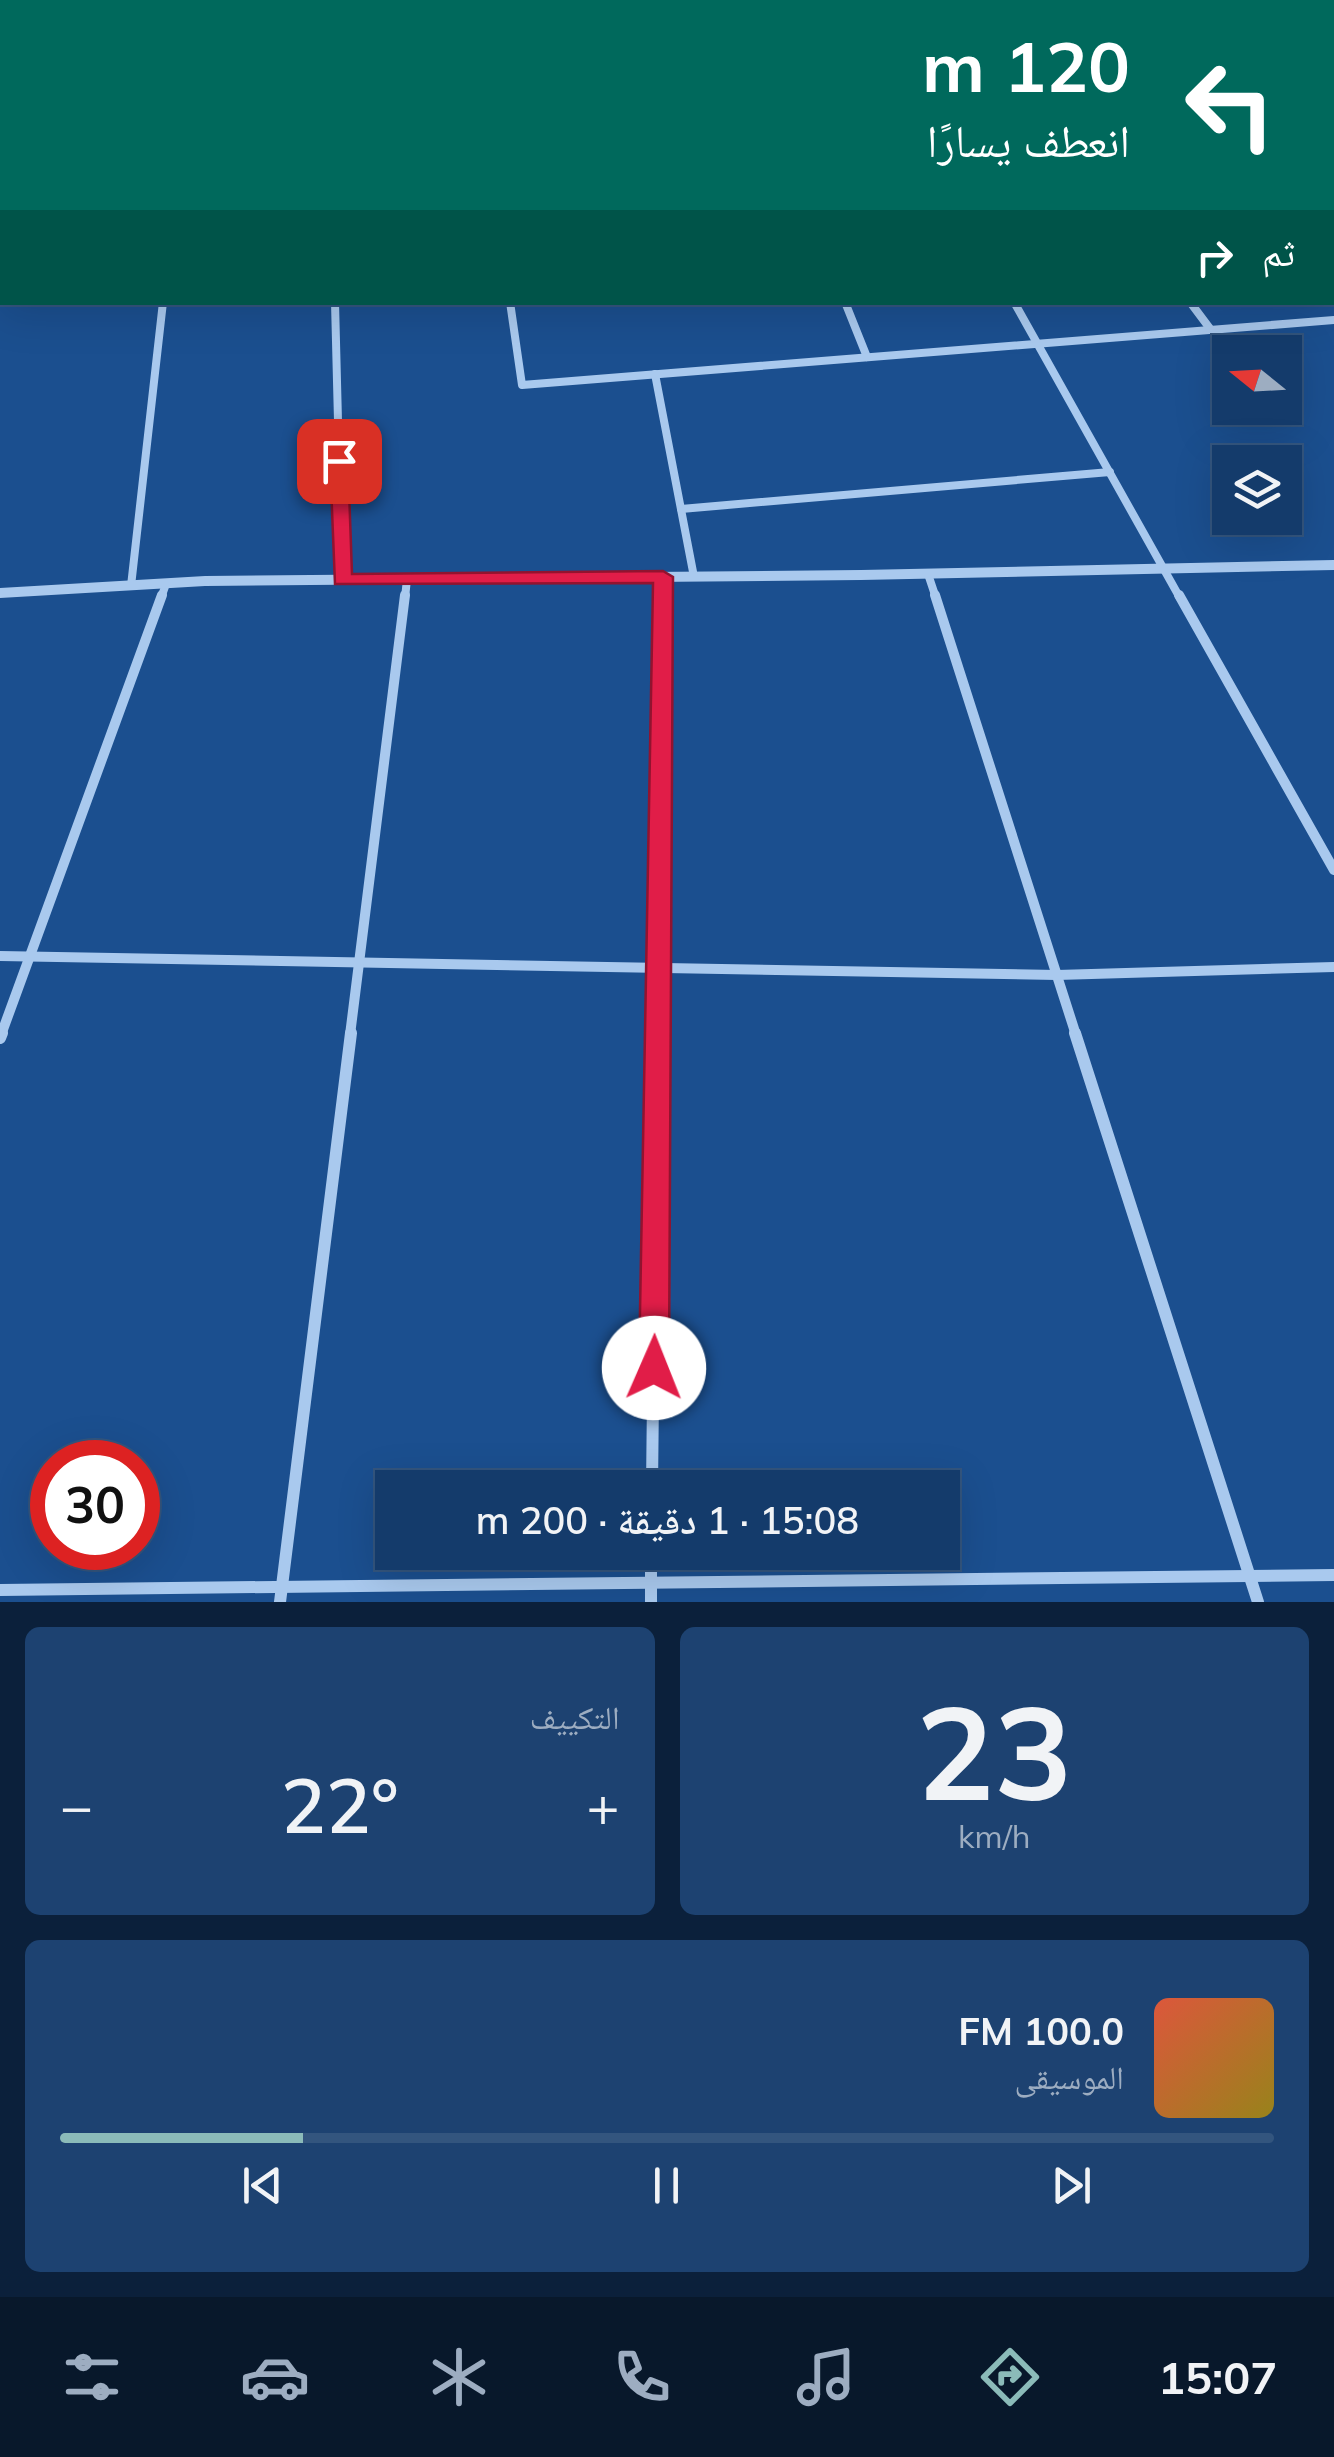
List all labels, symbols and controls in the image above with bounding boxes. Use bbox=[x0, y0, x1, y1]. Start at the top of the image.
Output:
text: 120 m bbox=[922, 22, 1130, 110]
icon: left bbox=[1165, 40, 1295, 170]
text: انعطف يسارًا bbox=[927, 112, 1130, 168]
text: ثم bbox=[1262, 228, 1295, 276]
icon: right bbox=[1187, 230, 1242, 285]
north arrow bbox=[1212, 335, 1302, 425]
map controls bbox=[1212, 335, 1302, 535]
pin bbox=[297, 419, 382, 504]
icon: arrive bbox=[312, 434, 367, 489]
button: layers bbox=[1212, 445, 1302, 535]
position arrow bbox=[602, 1316, 706, 1420]
speed limit sign: 30 bbox=[30, 1440, 160, 1570]
text: 15:08 · 1 دقيقة · 200 m bbox=[476, 1496, 859, 1544]
text: 23 bbox=[916, 1669, 1072, 1833]
text: التكييف bbox=[530, 1697, 620, 1737]
text: 22° bbox=[281, 1758, 399, 1852]
text: − bbox=[60, 1771, 93, 1840]
text: + bbox=[586, 1771, 619, 1840]
text: km/h bbox=[958, 1816, 1030, 1856]
text: 100.0 FM bbox=[958, 2007, 1124, 2055]
text: الموسيقى bbox=[1014, 2057, 1124, 2097]
icon: previous bbox=[235, 2158, 290, 2213]
icon: pause bbox=[639, 2158, 694, 2213]
icon: next bbox=[1044, 2158, 1099, 2213]
icon: filters bbox=[57, 2342, 127, 2412]
icon: car bbox=[240, 2342, 310, 2412]
icon: climate bbox=[424, 2342, 494, 2412]
icon: phone bbox=[607, 2342, 677, 2412]
icon: music bbox=[791, 2342, 861, 2412]
icon: directions bbox=[975, 2342, 1045, 2412]
text: 15:07 bbox=[1158, 2349, 1277, 2405]

